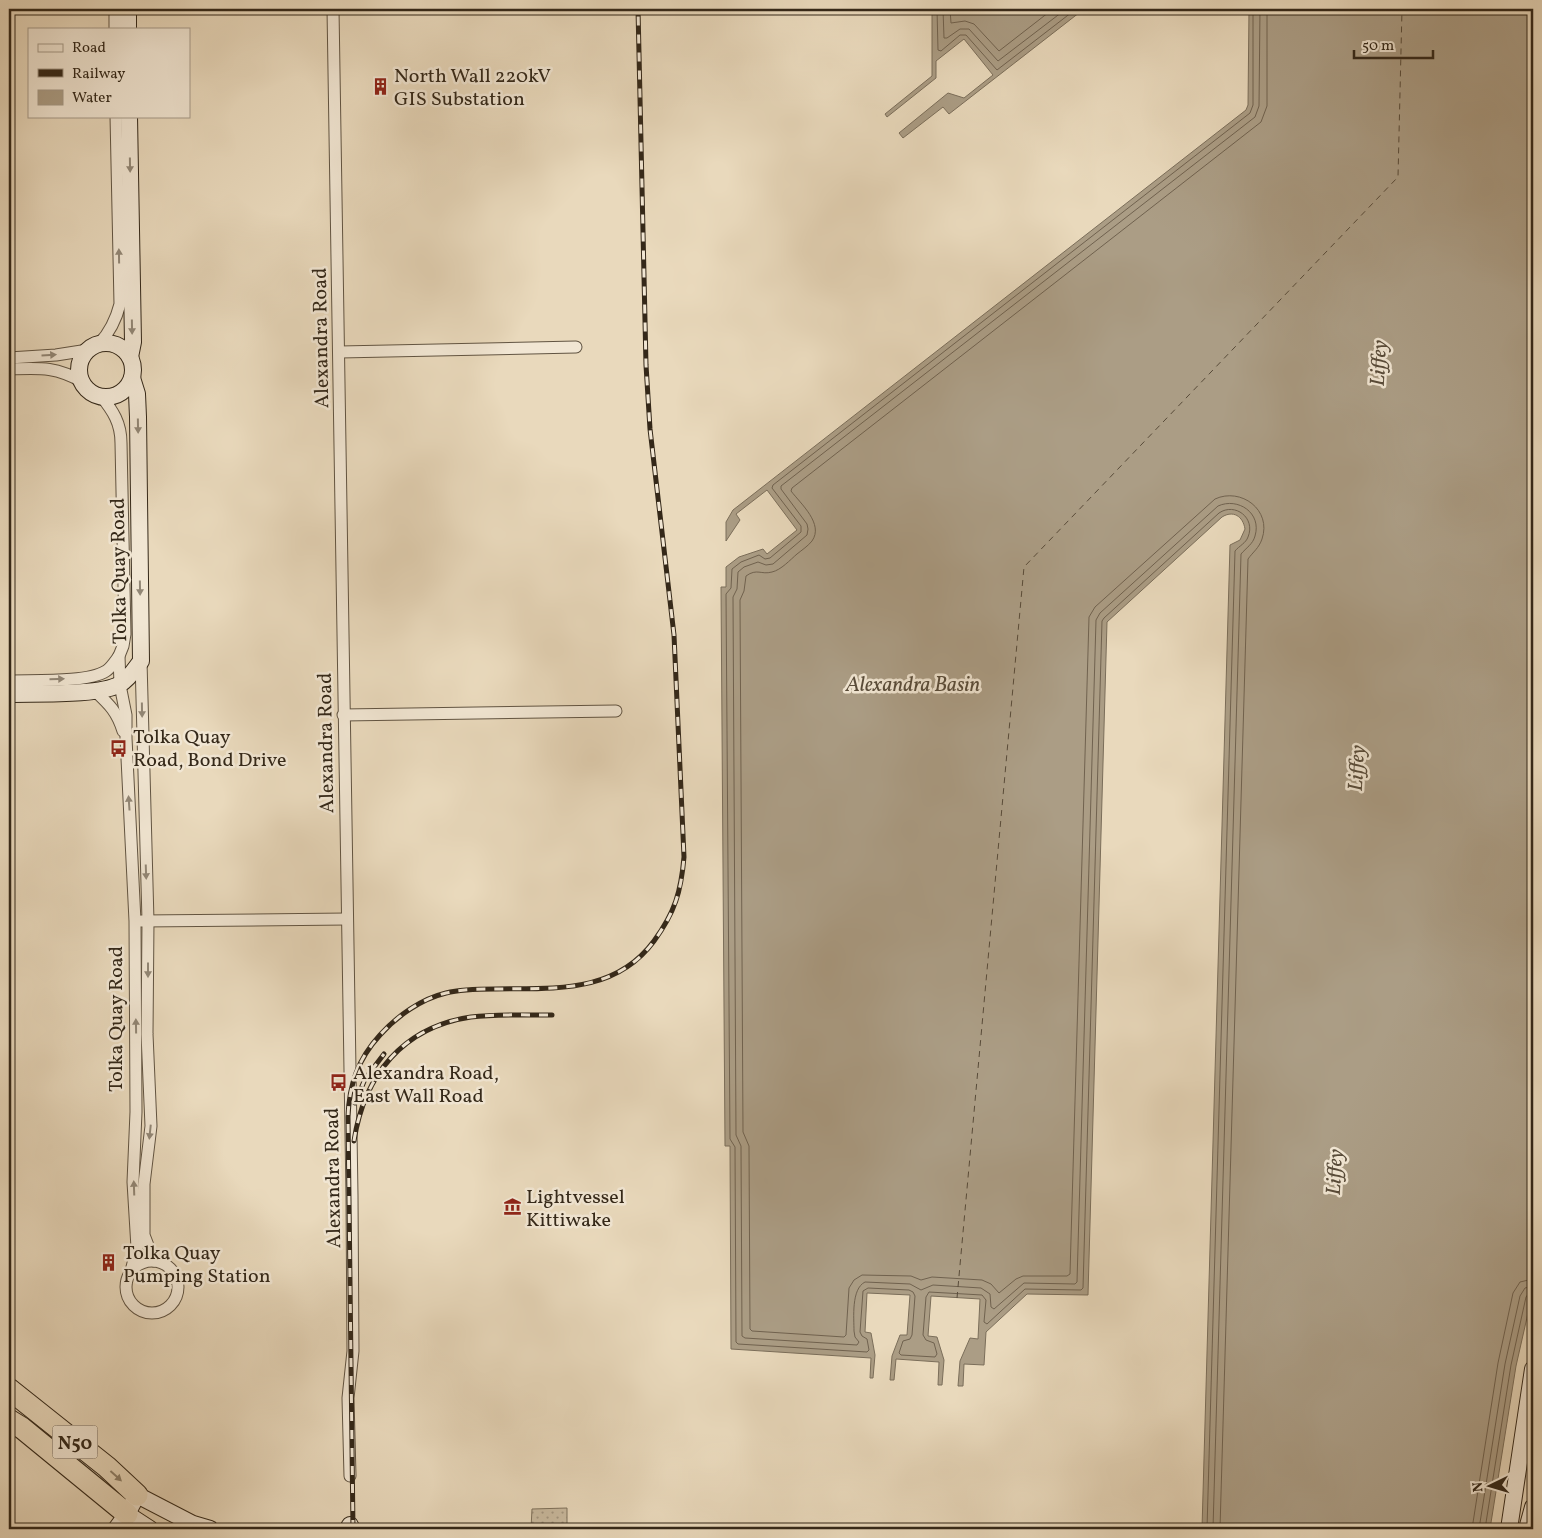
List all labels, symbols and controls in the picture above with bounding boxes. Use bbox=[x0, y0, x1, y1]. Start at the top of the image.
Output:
legend bbox=[28, 28, 190, 118]
scale bar bbox=[1354, 28, 1433, 60]
text: 50 m bbox=[1362, 36, 1394, 57]
text: Road bbox=[72, 38, 106, 59]
place label: North Wall 220kV GIS Substation bbox=[394, 63, 551, 114]
text: Railway bbox=[72, 64, 125, 85]
building icon: North Wall 220kV GIS Substation bbox=[370, 77, 390, 97]
text: Water bbox=[72, 88, 112, 109]
one-way arrow bbox=[126, 157, 134, 173]
one-way arrow bbox=[115, 247, 123, 263]
street label: Alexandra Road bbox=[307, 267, 337, 409]
one-way arrow bbox=[129, 320, 137, 336]
water label: Liffey bbox=[1364, 339, 1395, 387]
one-way arrow bbox=[41, 351, 57, 359]
one-way arrow bbox=[134, 418, 142, 434]
street label: Tolka Quay Road bbox=[105, 498, 135, 644]
one-way arrow bbox=[136, 581, 144, 597]
water label: Alexandra Basin bbox=[845, 671, 980, 700]
street label: Alexandra Road bbox=[312, 672, 342, 814]
one-way arrow bbox=[50, 675, 66, 683]
one-way arrow bbox=[138, 702, 146, 718]
place label: Tolka Quay Road, Bond Drive bbox=[133, 724, 287, 775]
bus stop icon: Tolka Quay Road, Bond Drive bbox=[109, 738, 129, 758]
water label: Liffey bbox=[1342, 744, 1373, 792]
one-way arrow bbox=[125, 795, 133, 811]
one-way arrow bbox=[142, 865, 150, 881]
street label: Tolka Quay Road bbox=[103, 946, 131, 1092]
one-way arrow bbox=[144, 962, 152, 978]
one-way arrow bbox=[132, 1018, 140, 1034]
place label: Alexandra Road, East Wall Road bbox=[353, 1060, 499, 1111]
bus stop icon: Alexandra Road, East Wall Road bbox=[329, 1073, 349, 1093]
street label: Alexandra Road bbox=[319, 1107, 349, 1249]
one-way arrow bbox=[146, 1125, 154, 1141]
water label: Liffey bbox=[1320, 1148, 1351, 1196]
one-way arrow bbox=[129, 1180, 137, 1196]
place label: Lightvessel Kittiwake bbox=[526, 1184, 625, 1235]
museum icon: Lightvessel Kittiwake bbox=[502, 1197, 522, 1217]
place label: Tolka Quay Pumping Station bbox=[123, 1240, 271, 1291]
building icon: Tolka Quay Pumping Station bbox=[99, 1253, 119, 1273]
road number: N50 bbox=[52, 1425, 98, 1458]
north arrow bbox=[1464, 1460, 1514, 1510]
one-way arrow bbox=[110, 1470, 122, 1482]
text: N bbox=[1469, 1481, 1488, 1493]

